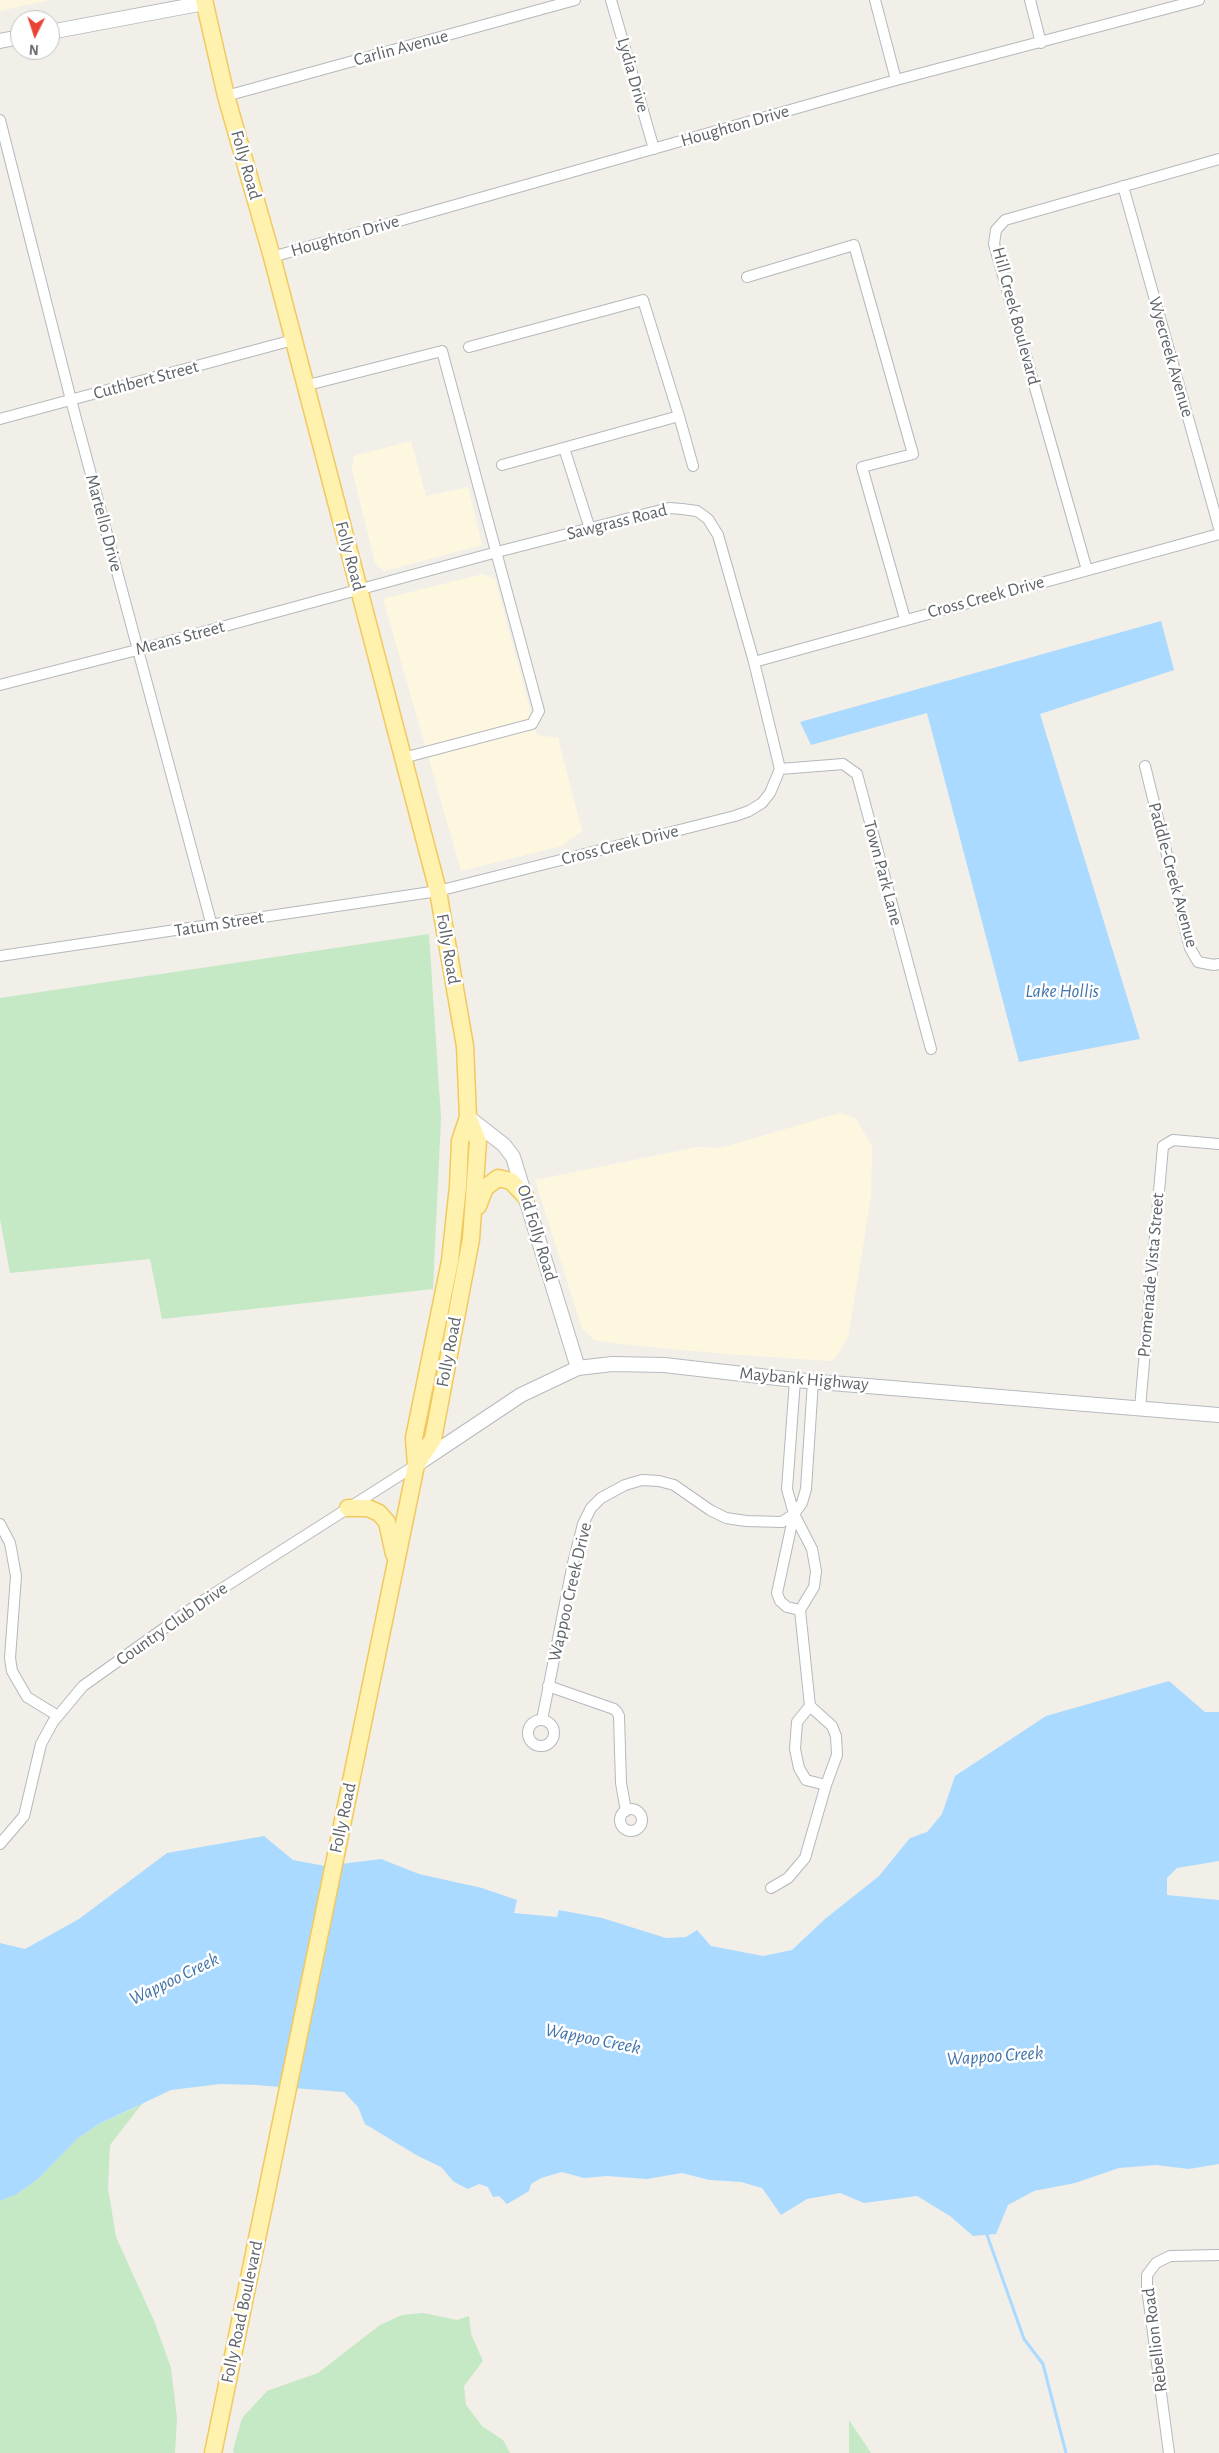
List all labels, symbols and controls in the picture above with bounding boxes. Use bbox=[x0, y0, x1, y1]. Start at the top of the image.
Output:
north arrow bbox=[10, 10, 60, 60]
street label: Carlin Avenue bbox=[351, 25, 451, 71]
street label: Lydia Drive bbox=[612, 35, 654, 115]
text: N bbox=[29, 42, 39, 56]
street label: Houghton Drive bbox=[678, 100, 792, 152]
street label: Folly Road bbox=[226, 128, 266, 202]
street label: Houghton Drive bbox=[288, 210, 402, 262]
street label: Hill Creek Boulevard bbox=[987, 245, 1045, 387]
street label: Wyecreek Avenue bbox=[1144, 294, 1198, 420]
street label: Cuthbert Street bbox=[91, 356, 201, 404]
street label: Martello Drive bbox=[81, 472, 127, 574]
street label: Sawgrass Road bbox=[565, 499, 669, 545]
street label: Folly Road bbox=[330, 519, 370, 593]
street label: Cross Creek Drive bbox=[925, 571, 1047, 623]
street label: Means Street bbox=[133, 616, 227, 660]
street label: Paddle-Creek Avenue bbox=[1143, 800, 1203, 950]
street label: Town Park Lane bbox=[859, 818, 907, 928]
street label: Cross Creek Drive bbox=[559, 820, 681, 870]
street label: Tatum Street bbox=[173, 906, 265, 942]
street label: Folly Road bbox=[431, 912, 465, 986]
water label: Lake Hollis bbox=[1025, 980, 1099, 1002]
street label: Old Folly Road bbox=[512, 1182, 562, 1284]
street label: Promenade Vista Street bbox=[1133, 1192, 1169, 1358]
street label: Folly Road bbox=[432, 1315, 466, 1389]
street label: Maybank Highway bbox=[738, 1363, 870, 1395]
street label: Wappoo Creek Drive bbox=[543, 1520, 597, 1664]
street label: Country Club Drive bbox=[112, 1578, 232, 1670]
street label: Folly Road bbox=[325, 1781, 361, 1855]
water label: Wappoo Creek bbox=[125, 1948, 223, 2010]
water label: Wappoo Creek bbox=[543, 2019, 643, 2059]
water label: Wappoo Creek bbox=[946, 2041, 1044, 2071]
street label: Folly Road Boulevard bbox=[216, 2239, 268, 2385]
street label: Rebellion Road bbox=[1138, 2286, 1172, 2394]

